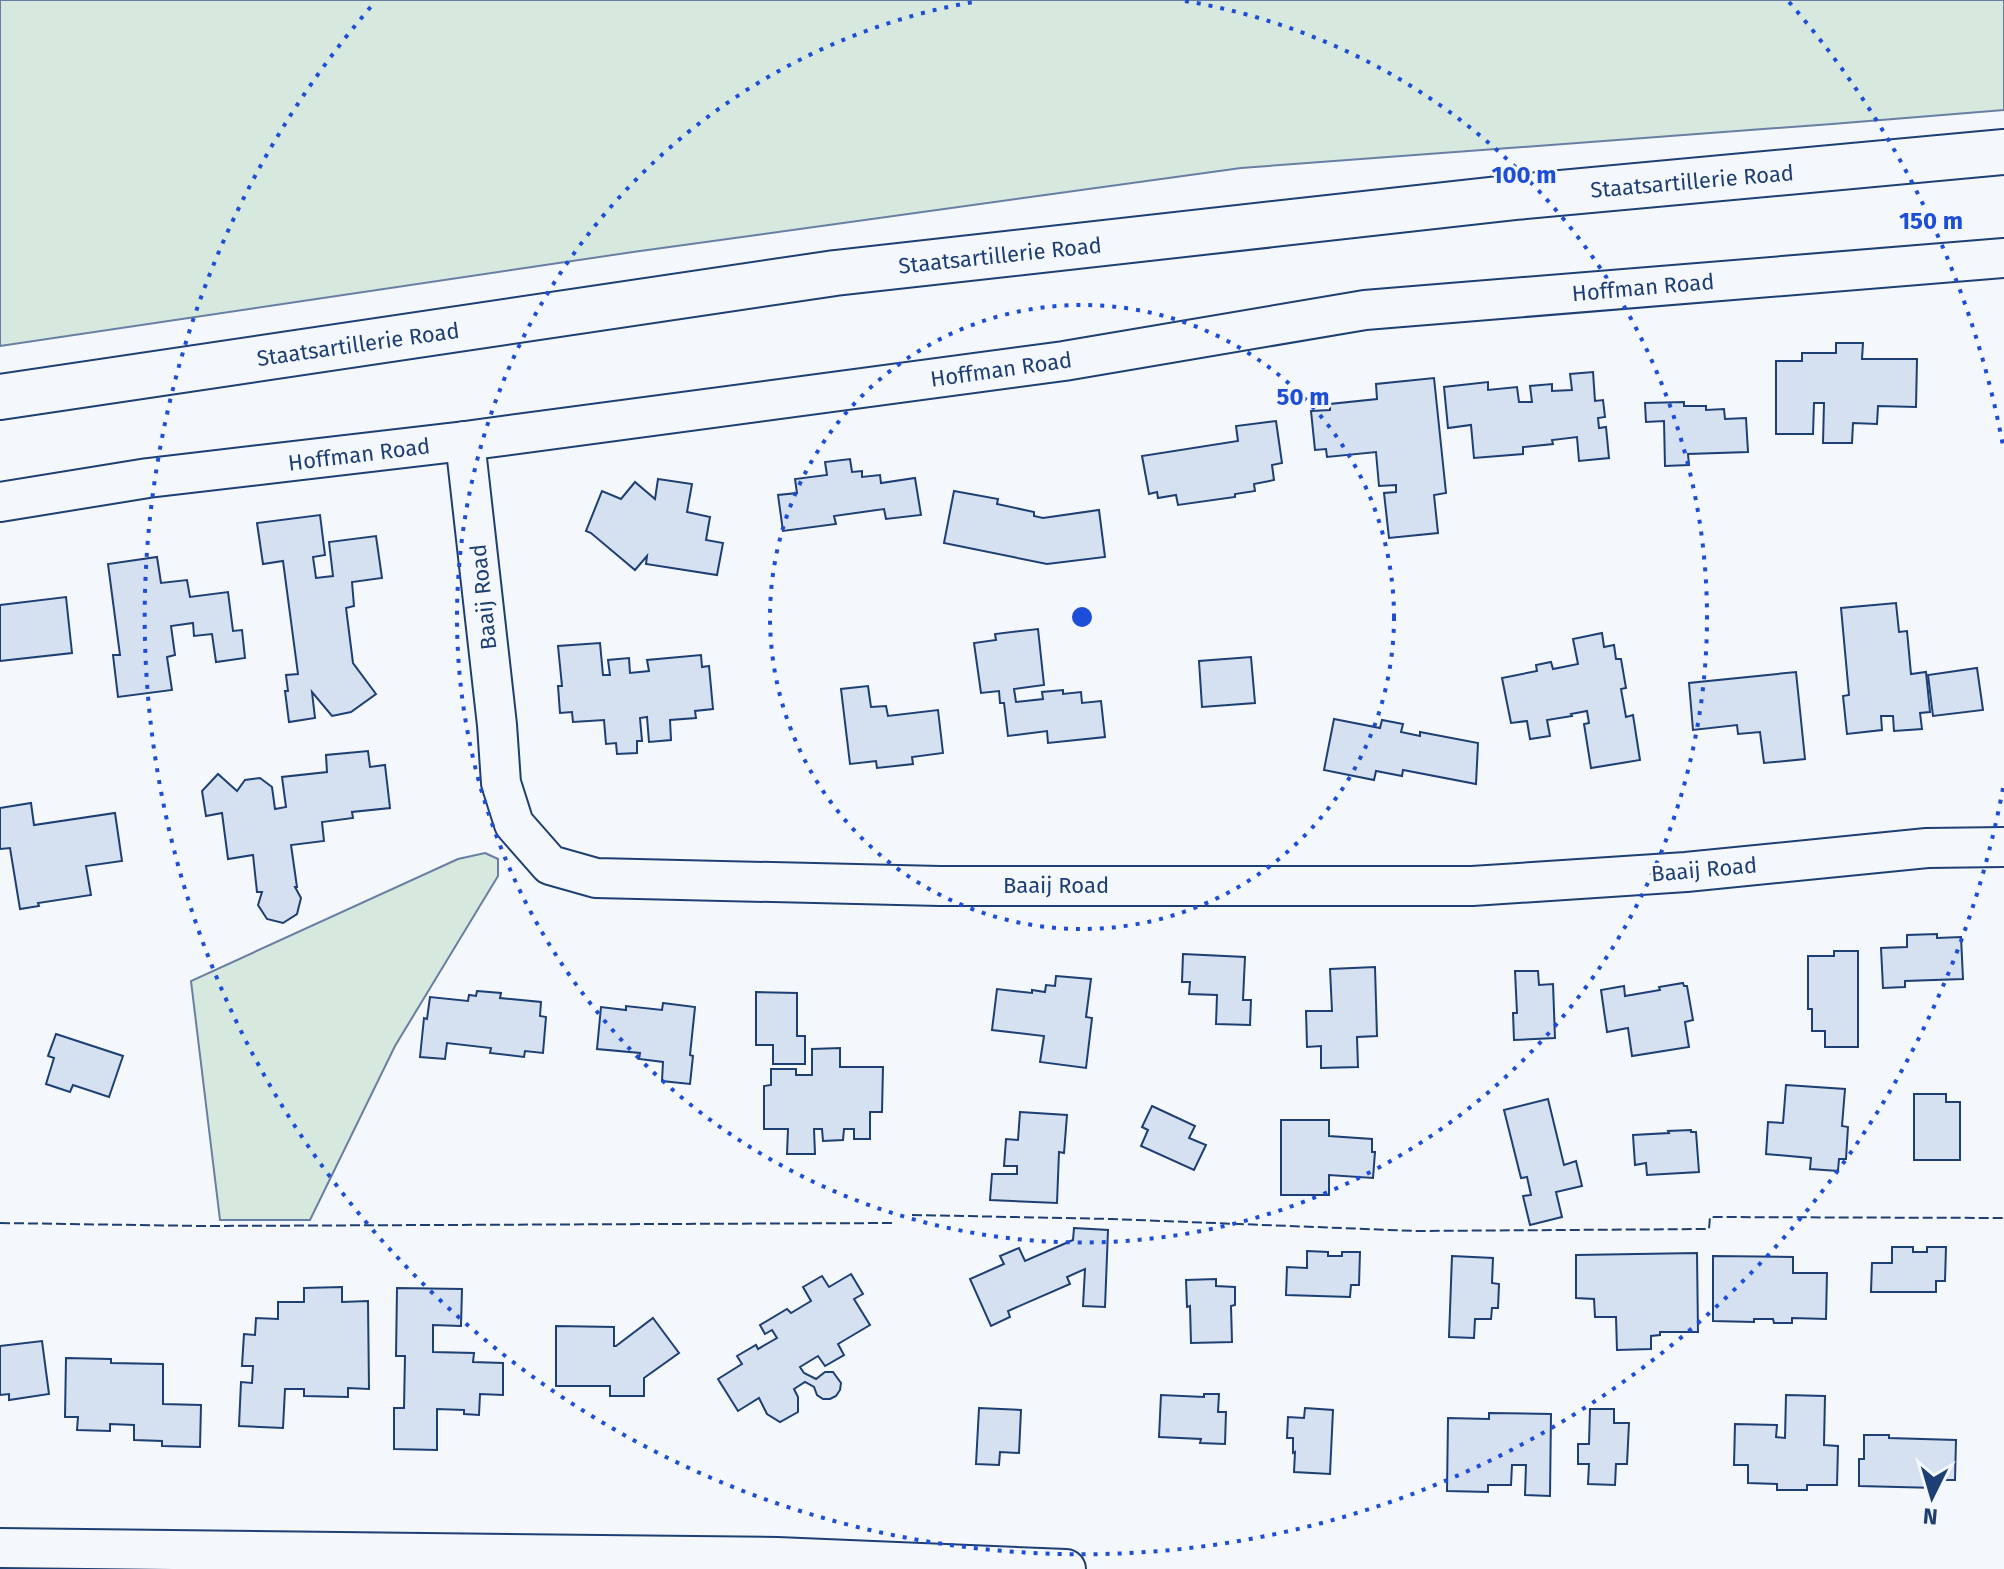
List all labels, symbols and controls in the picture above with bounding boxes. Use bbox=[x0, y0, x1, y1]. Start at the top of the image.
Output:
street label: Staatsartillerie Road bbox=[1589, 159, 1795, 204]
text: 100 m bbox=[1491, 161, 1557, 189]
text: 150 m bbox=[1899, 207, 1963, 235]
street label: Staatsartillerie Road bbox=[897, 231, 1103, 280]
street label: Hoffman Road bbox=[1571, 268, 1715, 307]
street label: Staatsartillerie Road bbox=[255, 317, 461, 372]
street label: Hoffman Road bbox=[928, 346, 1074, 393]
text: 50 m bbox=[1277, 383, 1329, 411]
street label: Hoffman Road bbox=[287, 432, 432, 477]
street label: Baaij Road bbox=[465, 543, 502, 651]
centre of rings bbox=[1068, 603, 1096, 631]
street label: Baaij Road bbox=[1650, 851, 1758, 888]
street label: Baaij Road bbox=[1003, 872, 1109, 899]
north arrow bbox=[1892, 1457, 1972, 1537]
text: N bbox=[1922, 1502, 1939, 1531]

